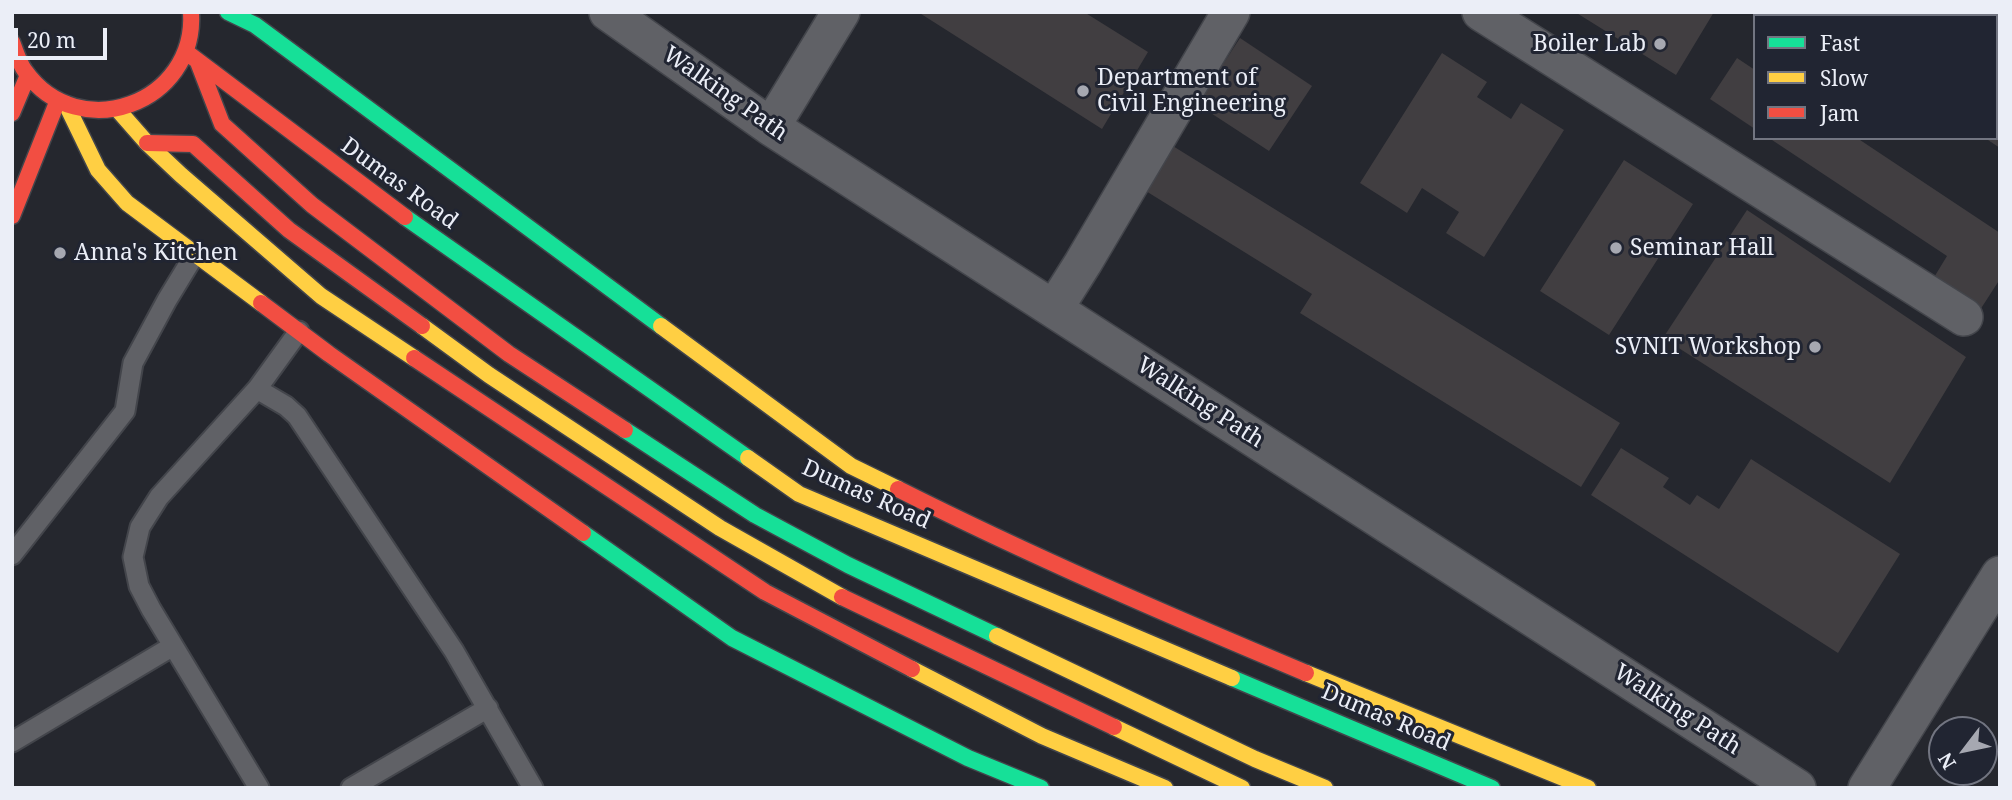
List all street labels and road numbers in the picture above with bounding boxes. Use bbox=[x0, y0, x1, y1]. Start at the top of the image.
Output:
street label: Walking Path bbox=[657, 41, 793, 147]
street label: Dumas Road bbox=[335, 132, 463, 236]
street label: Walking Path bbox=[1131, 352, 1269, 454]
street label: Dumas Road bbox=[797, 454, 935, 536]
street label: Walking Path bbox=[1608, 659, 1746, 761]
street label: Dumas Road bbox=[1317, 678, 1455, 758]

